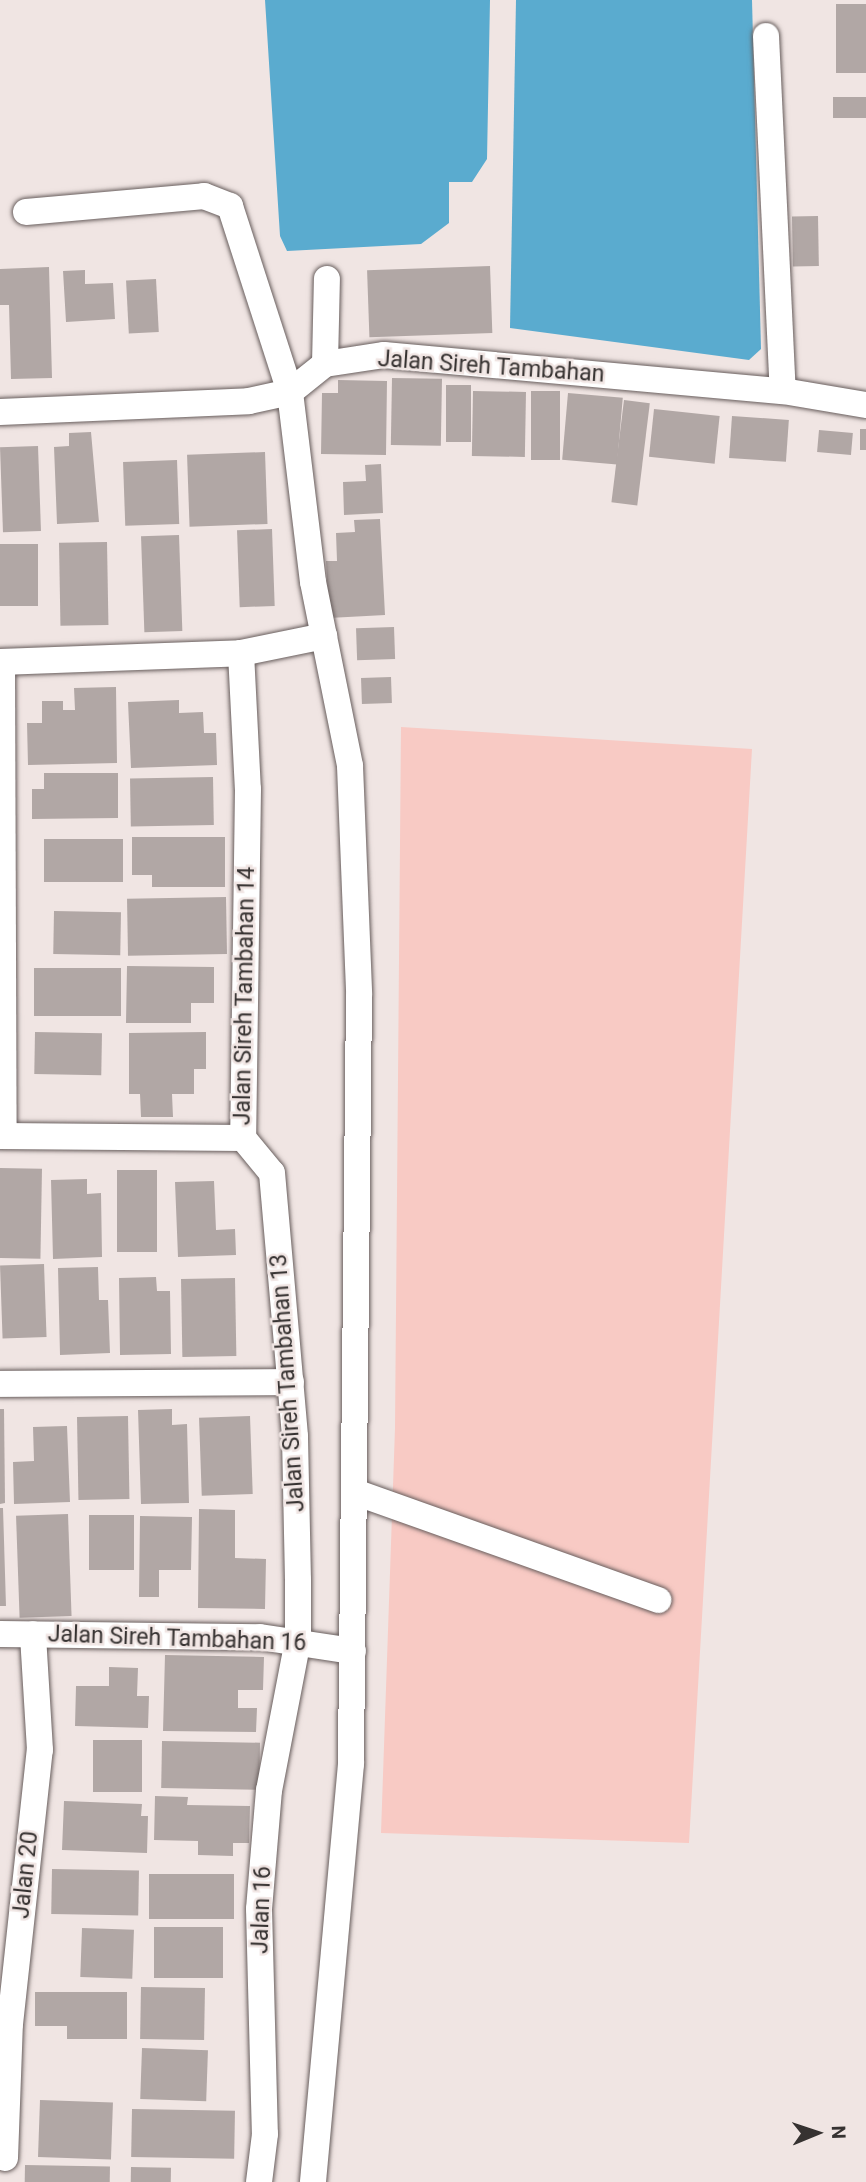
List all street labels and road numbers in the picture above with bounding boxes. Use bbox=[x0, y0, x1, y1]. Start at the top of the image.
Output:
street label: Jalan Sireh Tambahan bbox=[377, 345, 605, 389]
street label: Jalan Sireh Tambahan 14 bbox=[229, 866, 261, 1126]
street label: Jalan Sireh Tambahan 13 bbox=[265, 1253, 311, 1513]
street label: Jalan Sireh Tambahan 16 bbox=[47, 1621, 307, 1657]
street label: Jalan 20 bbox=[8, 1830, 44, 1920]
street label: Jalan 16 bbox=[247, 1866, 277, 1954]

